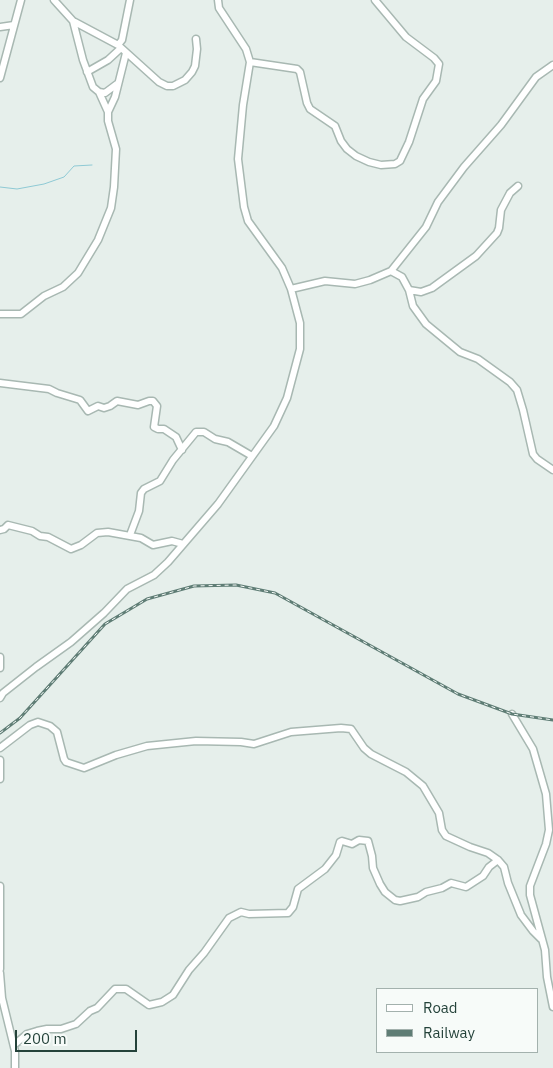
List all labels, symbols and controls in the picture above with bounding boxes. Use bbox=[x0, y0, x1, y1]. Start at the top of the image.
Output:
legend bbox=[376, 988, 538, 1053]
text: Road bbox=[423, 998, 458, 1017]
scale bar bbox=[18, 1020, 140, 1052]
text: Railway bbox=[423, 1023, 475, 1042]
text: 200 m bbox=[23, 1029, 67, 1048]

